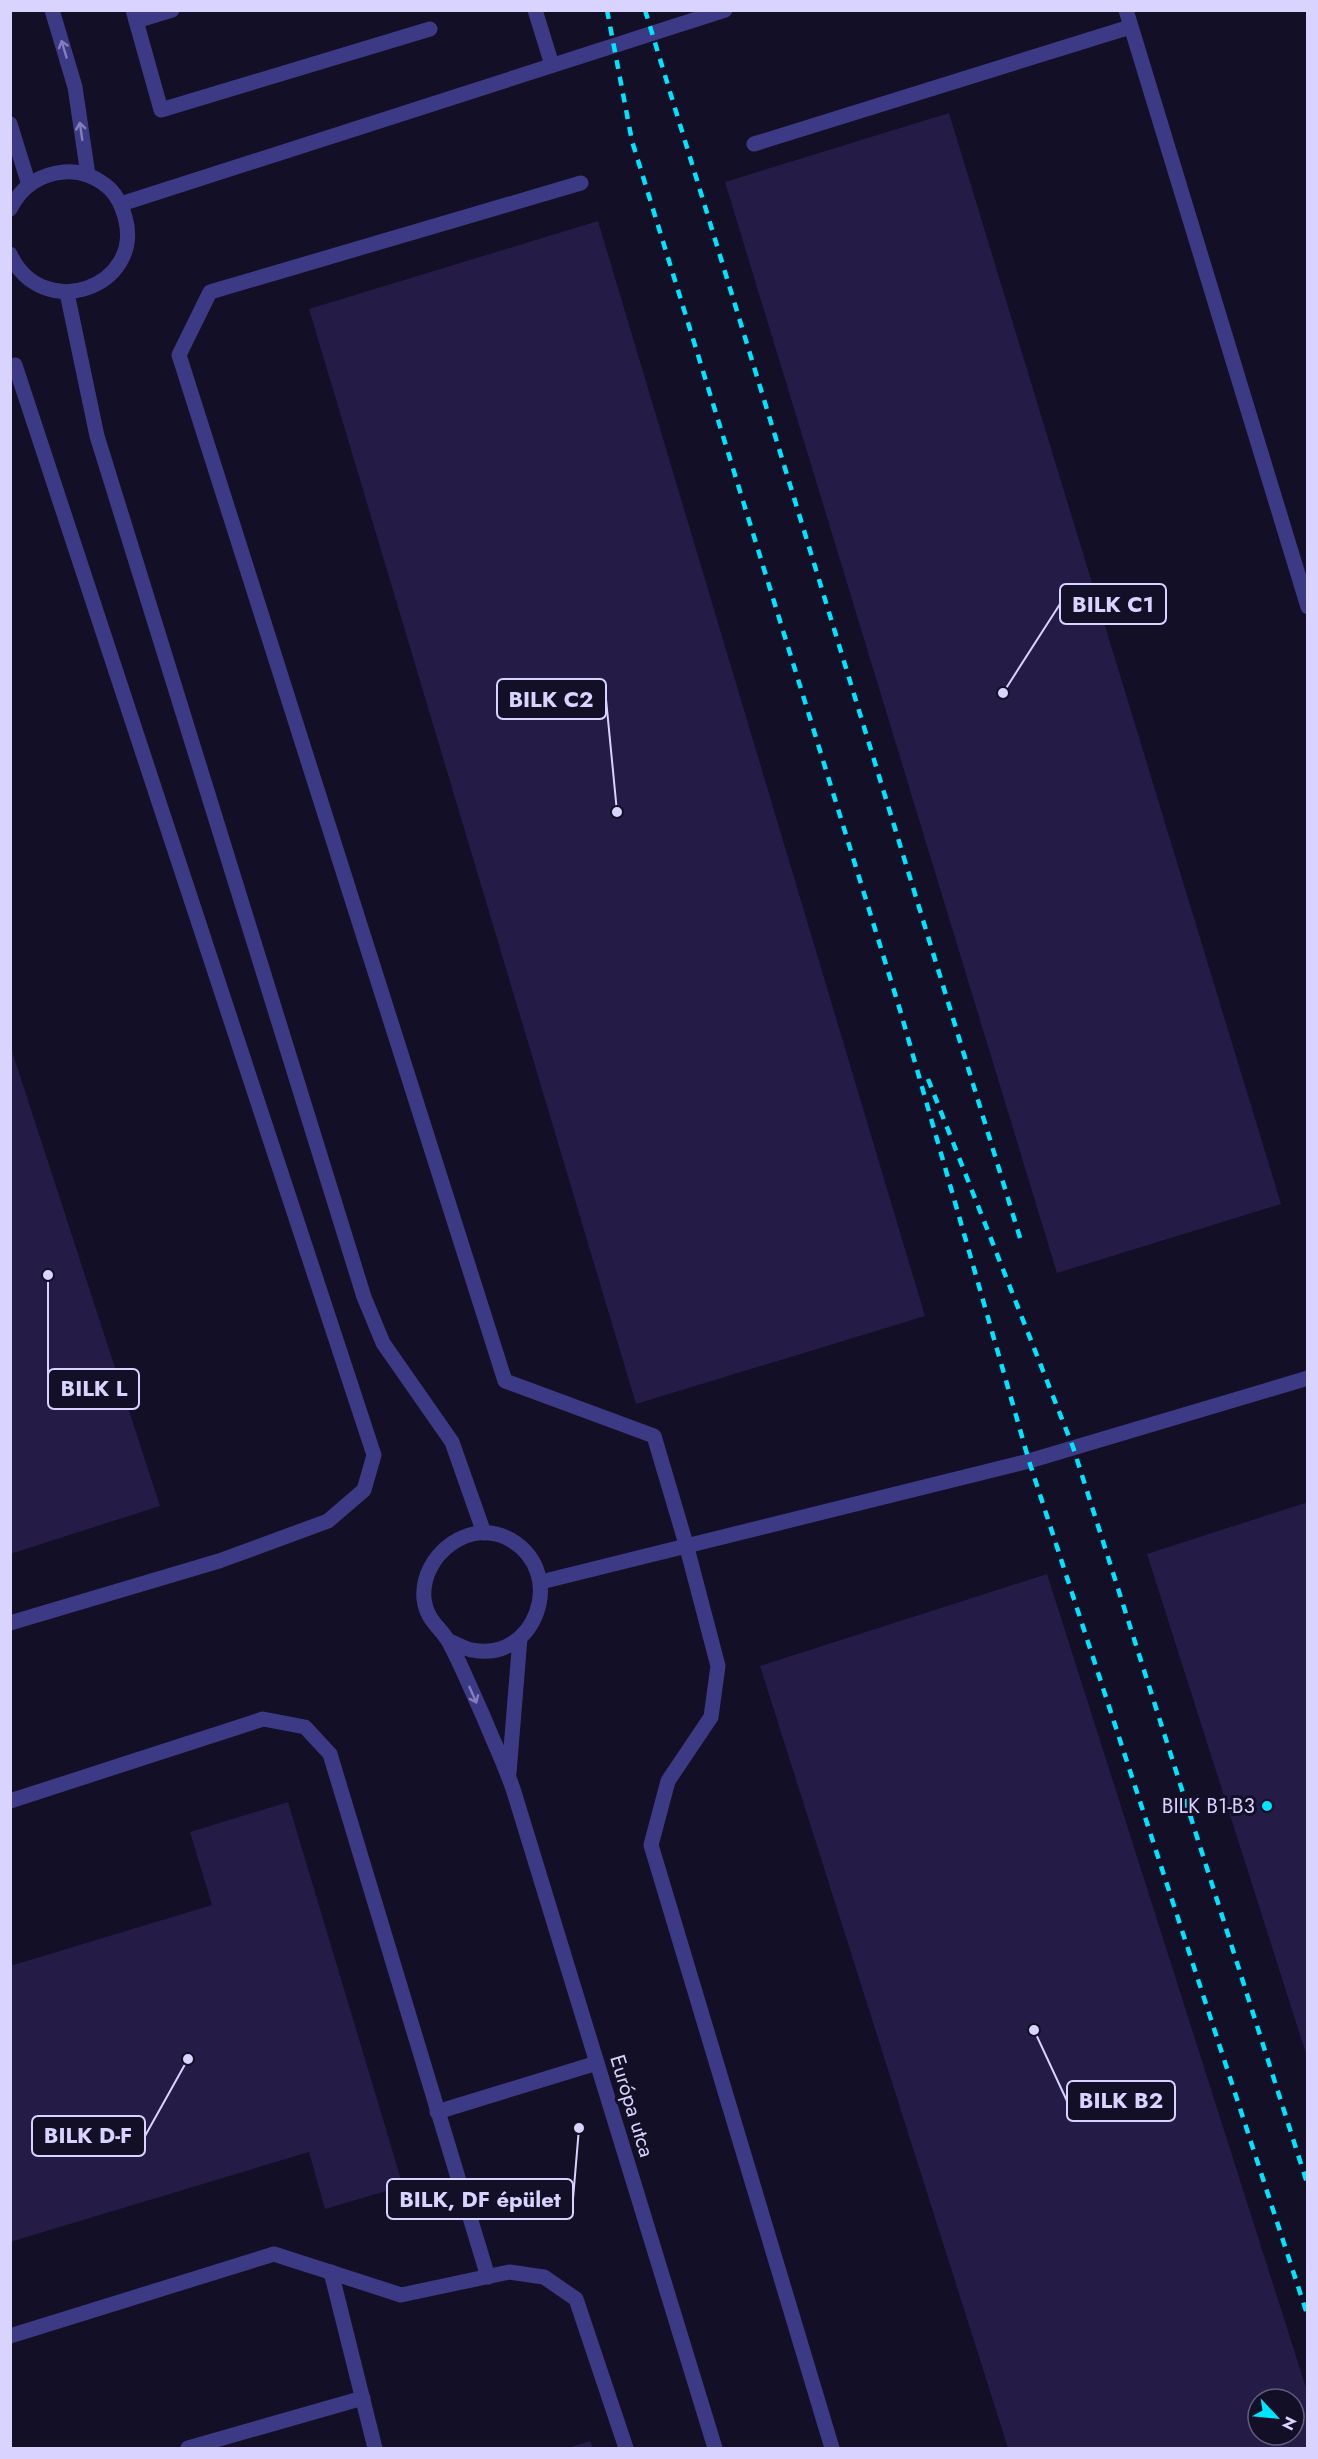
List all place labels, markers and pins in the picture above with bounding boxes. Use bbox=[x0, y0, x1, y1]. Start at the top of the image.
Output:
callout: BILK C1 bbox=[1060, 584, 1166, 624]
callout: BILK C2 bbox=[497, 679, 606, 719]
callout: BILK L bbox=[48, 1369, 139, 1409]
place label: BILK B1-B3 bbox=[1162, 1791, 1255, 1821]
marker: BILK B1-B3 bbox=[1260, 1799, 1274, 1813]
callout: BILK B2 bbox=[1067, 2081, 1175, 2121]
callout: BILK D-F bbox=[32, 2116, 145, 2156]
callout: BILK, DF épület bbox=[387, 2179, 573, 2219]

